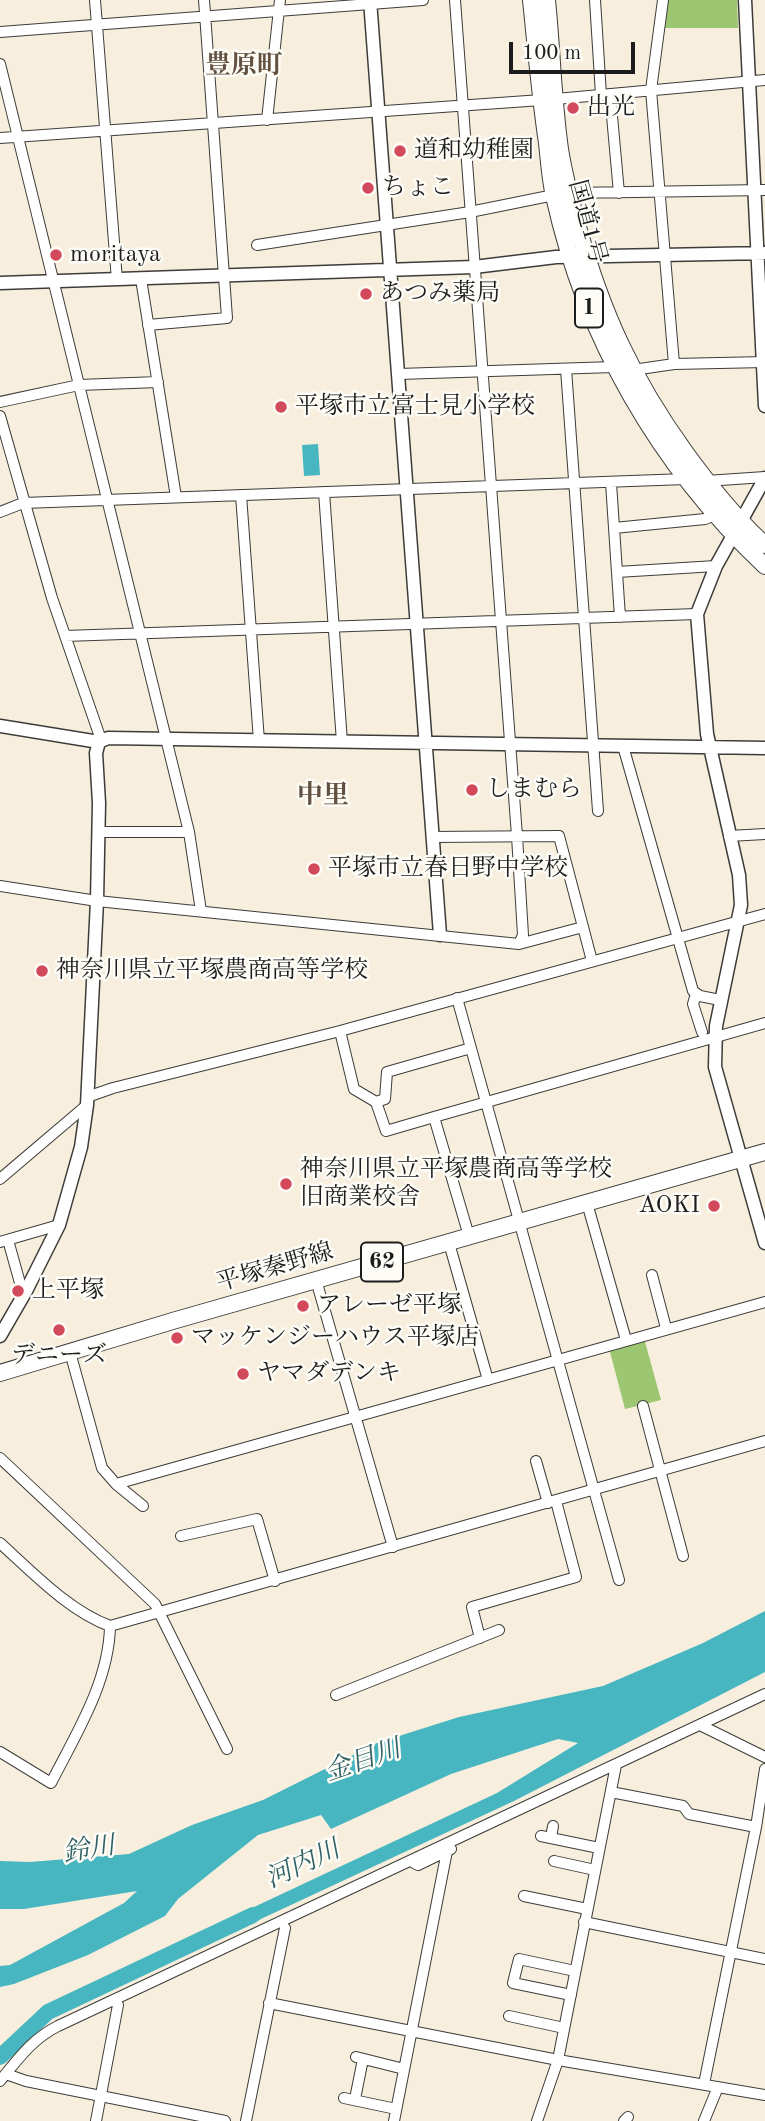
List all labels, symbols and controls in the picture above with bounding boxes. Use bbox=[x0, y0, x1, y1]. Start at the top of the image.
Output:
scale bar bbox=[513, 28, 639, 72]
text: 100 m bbox=[522, 43, 581, 64]
district label: 豊原町 bbox=[205, 50, 283, 82]
place label: 出光 bbox=[587, 94, 635, 122]
marker: 出光 bbox=[565, 100, 581, 116]
place label: 道和幼稚園 bbox=[414, 137, 534, 165]
marker: 道和幼稚園 bbox=[392, 143, 408, 159]
place label: ちょこ bbox=[382, 174, 454, 202]
street label: 国道1号 bbox=[562, 177, 612, 267]
marker: ちょこ bbox=[360, 180, 376, 196]
place label: moritaya bbox=[70, 241, 161, 269]
marker: moritaya bbox=[48, 247, 64, 263]
place label: あつみ薬局 bbox=[380, 280, 500, 308]
marker: あつみ薬局 bbox=[358, 286, 374, 302]
road number: 1 bbox=[575, 288, 603, 328]
place label: 平塚市立富士見小学校 bbox=[295, 393, 535, 421]
marker: 平塚市立富士見小学校 bbox=[273, 399, 289, 415]
place label: しまむら bbox=[486, 776, 582, 804]
district label: 中里 bbox=[297, 780, 349, 812]
marker: しまむら bbox=[464, 782, 480, 798]
place label: 平塚市立春日野中学校 bbox=[328, 855, 568, 883]
marker: 平塚市立春日野中学校 bbox=[306, 861, 322, 877]
place label: 神奈川県立平塚農商高等学校 bbox=[56, 957, 368, 985]
marker: 神奈川県立平塚農商高等学校 bbox=[34, 963, 50, 979]
place label: 神奈川県立平塚農商高等学校 旧商業校舎 bbox=[300, 1156, 612, 1212]
marker: 神奈川県立平塚農商高等学校 旧商業校舎 bbox=[278, 1176, 294, 1192]
place label: AOKI bbox=[638, 1192, 700, 1220]
marker: AOKI bbox=[706, 1198, 722, 1214]
street label: 平塚秦野線 bbox=[213, 1238, 337, 1298]
road number: 62 bbox=[361, 1242, 403, 1282]
place label: 上平塚 bbox=[32, 1277, 104, 1305]
marker: 上平塚 bbox=[10, 1283, 26, 1299]
place label: アレーゼ平塚 bbox=[317, 1292, 461, 1320]
marker: アレーゼ平塚 bbox=[295, 1298, 311, 1314]
marker: デニーズ bbox=[51, 1322, 67, 1338]
place label: マッケンジーハウス平塚店 bbox=[191, 1324, 479, 1352]
marker: マッケンジーハウス平塚店 bbox=[169, 1330, 185, 1346]
place label: デニーズ bbox=[11, 1342, 107, 1370]
place label: ヤマダデンキ bbox=[257, 1360, 401, 1388]
marker: ヤマダデンキ bbox=[235, 1366, 251, 1382]
water label: 金目川 bbox=[321, 1734, 405, 1788]
water label: 鈴川 bbox=[61, 1831, 117, 1869]
water label: 河内川 bbox=[261, 1834, 345, 1896]

